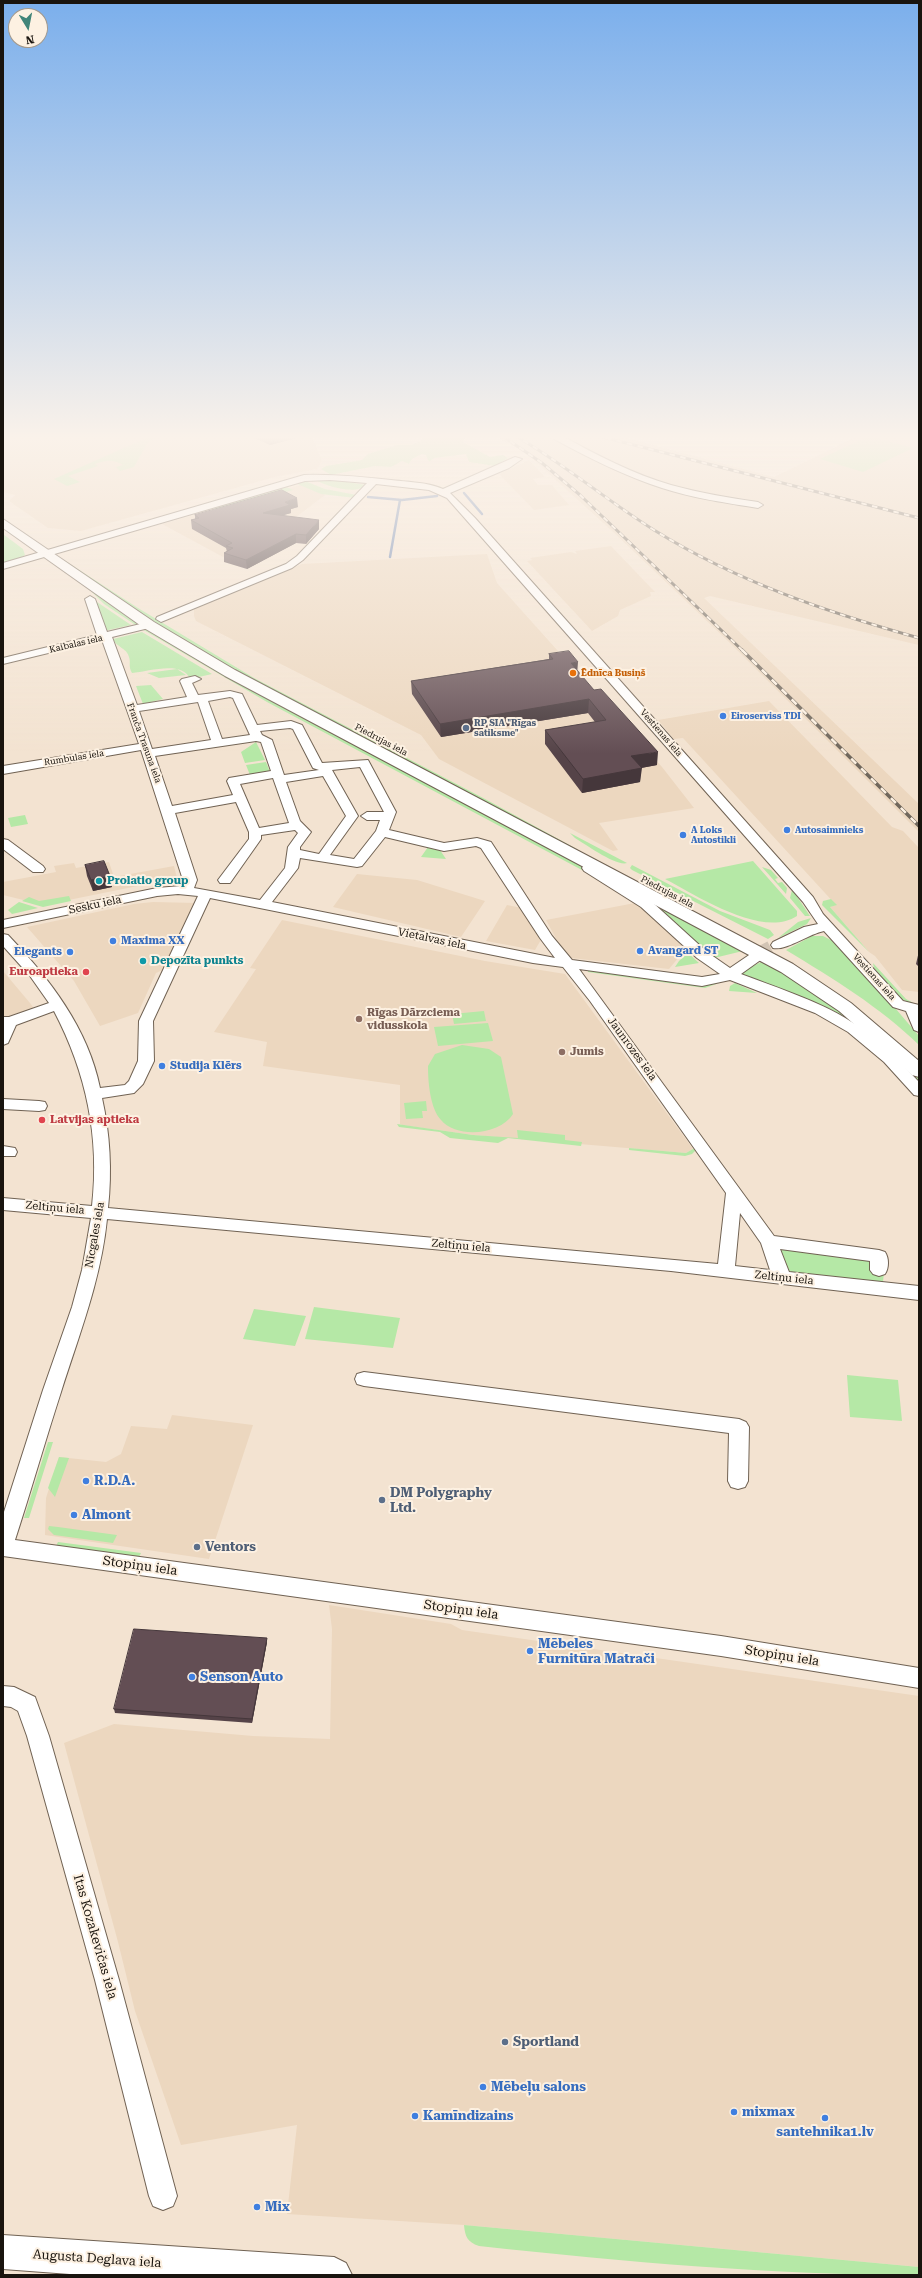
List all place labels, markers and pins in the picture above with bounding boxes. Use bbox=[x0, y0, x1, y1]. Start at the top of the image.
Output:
marker: Ēdnīca Busiņš bbox=[568, 668, 578, 678]
place label: Ēdnīca Busiņš bbox=[581, 668, 645, 678]
marker: Eiroserviss TDI bbox=[718, 711, 728, 721]
place label: Eiroserviss TDI bbox=[731, 711, 801, 721]
place label: RP SIA "Rīgas satiksme" bbox=[474, 718, 536, 739]
marker: RP SIA "Rīgas satiksme" bbox=[461, 723, 471, 733]
place label: A Loks Autostikli bbox=[691, 825, 736, 846]
marker: Autosaimnieks bbox=[782, 825, 792, 835]
place label: Autosaimnieks bbox=[795, 825, 863, 835]
marker: A Loks Autostikli bbox=[678, 830, 688, 840]
place label: Prolatio group bbox=[107, 874, 188, 888]
marker: Prolatio group bbox=[94, 876, 104, 886]
place label: Maxima XX bbox=[121, 934, 185, 948]
marker: Maxima XX bbox=[108, 936, 118, 946]
place label: Avangard ST bbox=[648, 944, 718, 958]
place label: Elegants bbox=[14, 945, 62, 959]
marker: Avangard ST bbox=[635, 946, 645, 956]
marker: Elegants bbox=[65, 947, 75, 957]
place label: Depozīta punkts bbox=[151, 954, 244, 968]
marker: Depozīta punkts bbox=[138, 956, 148, 966]
place label: Euroaptieka bbox=[9, 965, 78, 979]
marker: Euroaptieka bbox=[81, 967, 91, 977]
place label: Rīgas Dārzciema vidusskola bbox=[367, 1006, 460, 1032]
marker: Rīgas Dārzciema vidusskola bbox=[354, 1014, 364, 1024]
place label: Jumis bbox=[570, 1045, 604, 1059]
marker: Jumis bbox=[557, 1047, 567, 1057]
place label: Studija Klērs bbox=[170, 1059, 242, 1073]
marker: Studija Klērs bbox=[157, 1061, 167, 1071]
place label: Latvijas aptieka bbox=[50, 1113, 139, 1127]
marker: Latvijas aptieka bbox=[37, 1115, 47, 1125]
place label: R.D.A. bbox=[94, 1473, 135, 1489]
marker: R.D.A. bbox=[81, 1476, 91, 1486]
place label: DM Polygraphy Ltd. bbox=[390, 1485, 492, 1516]
marker: DM Polygraphy Ltd. bbox=[377, 1495, 387, 1505]
place label: Almont bbox=[82, 1507, 131, 1523]
marker: Almont bbox=[69, 1510, 79, 1520]
place label: Ventors bbox=[205, 1539, 256, 1555]
marker: Ventors bbox=[192, 1542, 202, 1552]
place label: Mēbeles Furnitūra Matrači bbox=[538, 1636, 655, 1667]
marker: Mēbeles Furnitūra Matrači bbox=[525, 1646, 535, 1656]
place label: Senson Auto bbox=[200, 1669, 283, 1685]
marker: Senson Auto bbox=[187, 1672, 197, 1682]
place label: Sportland bbox=[513, 2034, 579, 2050]
marker: Sportland bbox=[500, 2037, 510, 2047]
place label: Mēbeļu salons bbox=[491, 2079, 586, 2095]
marker: Mēbeļu salons bbox=[478, 2082, 488, 2092]
place label: mixmax bbox=[742, 2104, 795, 2120]
marker: mixmax bbox=[729, 2107, 739, 2117]
place label: Kamīndizains bbox=[423, 2108, 513, 2124]
marker: Kamīndizains bbox=[410, 2111, 420, 2121]
marker: santehnika1.lv bbox=[820, 2113, 830, 2123]
place label: santehnika1.lv bbox=[776, 2124, 874, 2140]
place label: Mix bbox=[265, 2199, 290, 2215]
marker: Mix bbox=[252, 2202, 262, 2212]

